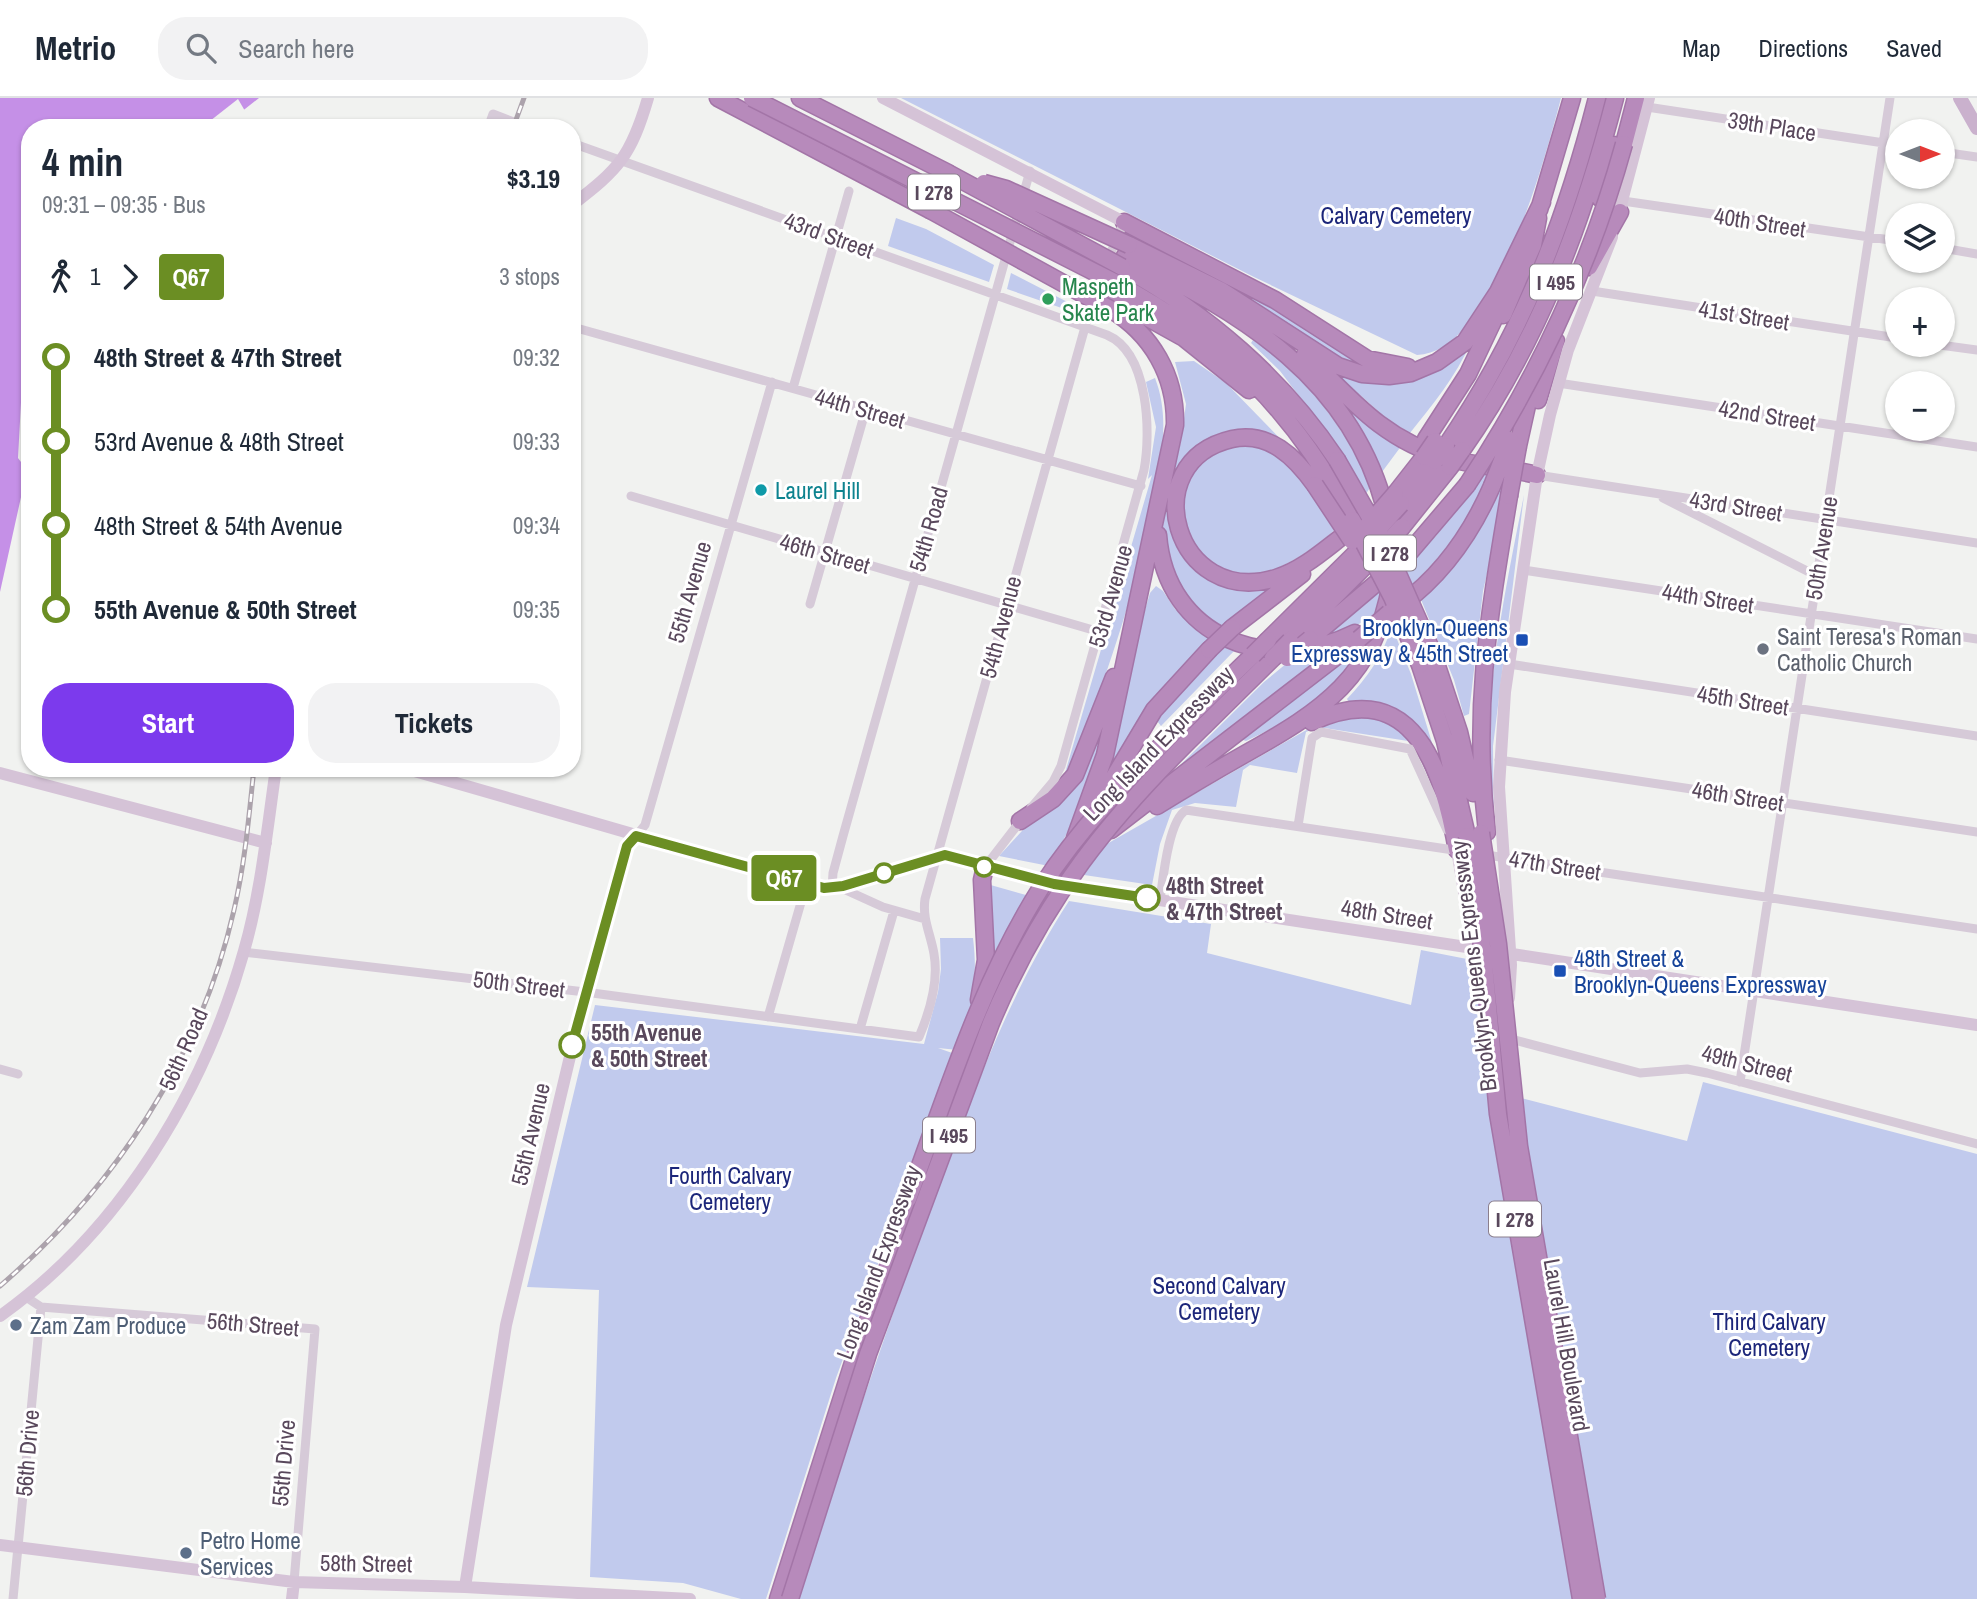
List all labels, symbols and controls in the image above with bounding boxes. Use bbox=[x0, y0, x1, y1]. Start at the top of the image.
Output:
search box bbox=[158, 17, 648, 80]
text: Metrio bbox=[35, 26, 116, 70]
icon: search bbox=[182, 29, 220, 67]
text: Search here bbox=[238, 31, 354, 66]
text: Map bbox=[1682, 32, 1720, 64]
text: Directions bbox=[1758, 32, 1848, 64]
text: Saved bbox=[1886, 32, 1942, 64]
street label: 39th Place bbox=[1726, 104, 1818, 148]
north arrow bbox=[1885, 119, 1955, 189]
map controls bbox=[1885, 119, 1955, 441]
text: 4 min bbox=[42, 137, 123, 188]
text: $3.19 bbox=[507, 161, 560, 196]
road number: I 278 bbox=[908, 174, 960, 210]
text: 09:31 – 09:35 · Bus bbox=[42, 189, 206, 220]
street label: 40th Street bbox=[1712, 199, 1808, 245]
park label: Calvary Cemetery bbox=[1321, 200, 1472, 231]
button: layers bbox=[1885, 203, 1955, 273]
street label: 43rd Street bbox=[780, 204, 878, 266]
icon: walk bbox=[42, 258, 80, 296]
icon: forward bbox=[111, 258, 149, 296]
text: 1 bbox=[90, 261, 101, 292]
text: Q67 bbox=[173, 261, 210, 293]
text: 3 stops bbox=[499, 261, 560, 292]
road number: I 495 bbox=[1530, 264, 1582, 300]
place label: Maspeth Skate Park bbox=[1062, 271, 1155, 328]
button: + bbox=[1885, 287, 1955, 357]
marker: Maspeth Skate Park bbox=[1040, 291, 1056, 307]
street label: 41st Street bbox=[1697, 293, 1791, 337]
text: 48th Street & 47th Street bbox=[94, 340, 342, 375]
text: 09:32 bbox=[513, 342, 560, 373]
button: − bbox=[1885, 371, 1955, 441]
street label: 44th Street bbox=[811, 380, 909, 436]
street label: 42nd Street bbox=[1716, 392, 1818, 438]
text: 53rd Avenue & 48th Street bbox=[94, 424, 344, 459]
text: 09:33 bbox=[513, 426, 560, 457]
place label: Laurel Hill bbox=[775, 475, 860, 506]
marker: Laurel Hill bbox=[753, 482, 769, 498]
street label: 54th Road bbox=[901, 483, 955, 575]
street label: 43rd Street bbox=[1687, 483, 1785, 529]
street label: 50th Avenue bbox=[1798, 494, 1844, 602]
text: 48th Street & 54th Avenue bbox=[94, 508, 343, 543]
text: 09:34 bbox=[513, 510, 560, 541]
street label: 46th Street bbox=[776, 525, 874, 581]
road number: I 278 bbox=[1364, 536, 1416, 570]
street label: 55th Avenue bbox=[660, 537, 718, 647]
street label: 53rd Avenue bbox=[1081, 541, 1139, 651]
street label: 54th Avenue bbox=[971, 572, 1029, 682]
street label: 44th Street bbox=[1660, 575, 1756, 621]
text: 55th Avenue & 50th Street bbox=[94, 592, 357, 627]
text: 09:35 bbox=[513, 594, 560, 625]
place label: Brooklyn-Queens Expressway & 45th Street bbox=[1291, 612, 1508, 669]
place label: Saint Teresa's Roman Catholic Church bbox=[1777, 621, 1962, 678]
marker: Brooklyn-Queens Expressway & 45th Street bbox=[1514, 632, 1530, 648]
marker: Saint Teresa's Roman Catholic Church bbox=[1755, 641, 1771, 657]
street label: Long Island Expressway bbox=[1076, 658, 1241, 827]
street label: 45th Street bbox=[1695, 677, 1791, 723]
button: Start bbox=[42, 683, 294, 763]
button: Tickets bbox=[308, 683, 560, 763]
street label: 46th Street bbox=[1690, 773, 1786, 819]
street label: Brooklyn-Queens Expressway bbox=[1442, 838, 1504, 1093]
street label: 47th Street bbox=[1507, 842, 1603, 888]
line badge: Q67 bbox=[744, 855, 824, 901]
unlabelled marker bbox=[974, 857, 994, 877]
text: Q67 bbox=[765, 862, 803, 894]
unlabelled marker bbox=[874, 863, 894, 883]
place label: 48th Street & 47th Street bbox=[1166, 870, 1282, 927]
marker: 48th Street & 47th Street bbox=[1134, 885, 1160, 911]
street label: 48th Street bbox=[1339, 891, 1435, 937]
place label: 48th Street & Brooklyn-Queens Expressway bbox=[1574, 943, 1827, 1000]
street label: 50th Street bbox=[471, 963, 567, 1005]
marker: 48th Street & Brooklyn-Queens Expressway bbox=[1552, 963, 1568, 979]
street label: 56th Road bbox=[151, 1003, 215, 1095]
place label: 55th Avenue & 50th Street bbox=[591, 1017, 707, 1074]
marker: 55th Avenue & 50th Street bbox=[559, 1032, 585, 1058]
street label: 49th Street bbox=[1698, 1037, 1796, 1089]
street label: 55th Avenue bbox=[503, 1080, 557, 1188]
road number: I 495 bbox=[923, 1118, 975, 1152]
park label: Fourth Calvary Cemetery bbox=[669, 1160, 792, 1217]
street label: Long Island Expressway bbox=[828, 1160, 928, 1363]
road number: I 278 bbox=[1489, 1202, 1541, 1236]
street label: Laurel Hill Boulevard bbox=[1537, 1256, 1597, 1434]
park label: Second Calvary Cemetery bbox=[1152, 1270, 1286, 1327]
street label: 56th Street bbox=[206, 1305, 300, 1343]
park label: Third Calvary Cemetery bbox=[1712, 1306, 1826, 1363]
place label: Zam Zam Produce bbox=[30, 1310, 186, 1341]
marker: Zam Zam Produce bbox=[8, 1317, 24, 1333]
street label: 56th Drive bbox=[8, 1408, 46, 1498]
street label: 55th Drive bbox=[264, 1418, 302, 1508]
place label: Petro Home Services bbox=[200, 1525, 301, 1582]
marker: Petro Home Services bbox=[178, 1545, 194, 1561]
street label: 58th Street bbox=[320, 1547, 412, 1579]

